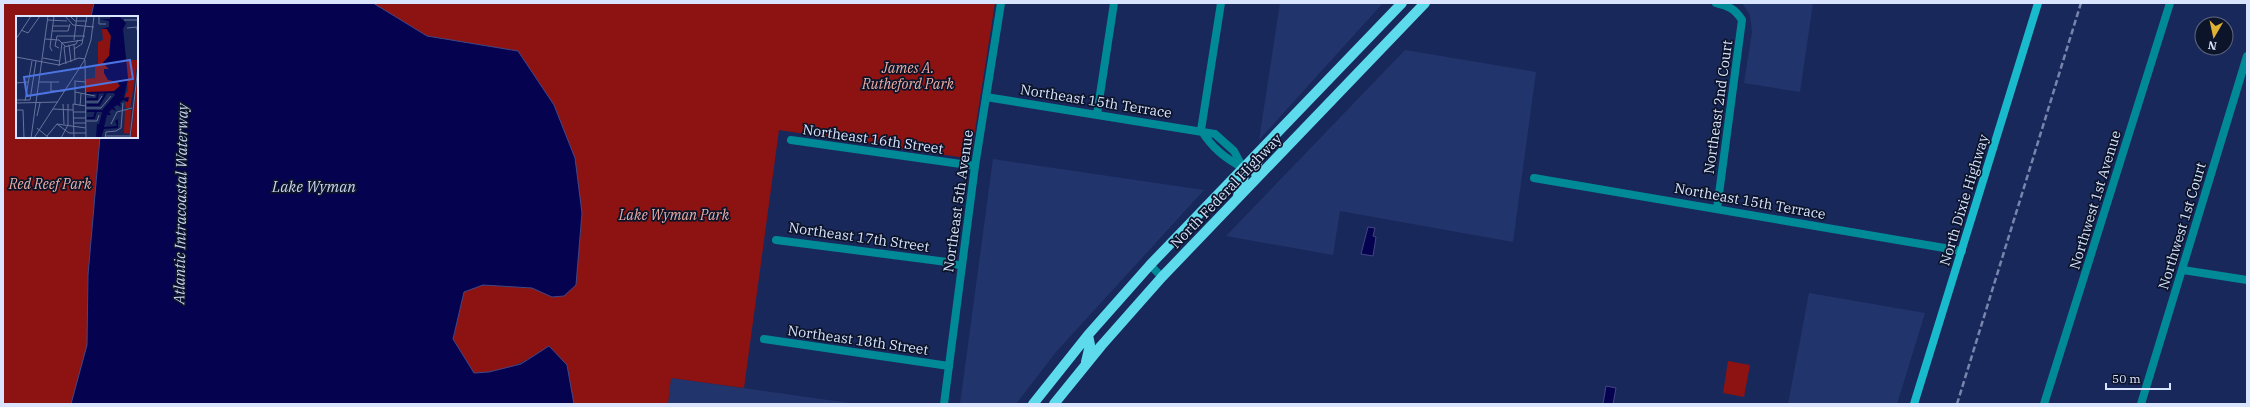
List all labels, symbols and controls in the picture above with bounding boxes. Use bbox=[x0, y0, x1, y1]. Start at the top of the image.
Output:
inset map bbox=[16, 16, 138, 138]
north arrow bbox=[2194, 16, 2234, 56]
text: N bbox=[2207, 38, 2218, 53]
street label: Northeast 2nd Court bbox=[1700, 39, 1736, 175]
park label: James A. Rutheford Park bbox=[861, 59, 955, 93]
street label: Northeast 15th Terrace bbox=[1019, 80, 1173, 122]
water label: Atlantic Intracoastal Waterway bbox=[169, 102, 192, 305]
street label: Northeast 16th Street bbox=[801, 120, 945, 158]
street label: Northwest 1st Avenue bbox=[2065, 128, 2125, 272]
street label: Northeast 5th Avenue bbox=[939, 129, 977, 273]
street label: North Federal Highway bbox=[1167, 130, 1286, 252]
street label: North Dixie Highway bbox=[1935, 132, 1993, 268]
street label: Northwest 1st Court bbox=[2154, 160, 2210, 292]
park label: Red Reef Park bbox=[8, 175, 92, 193]
water label: Lake Wyman bbox=[271, 177, 356, 196]
street label: Northeast 15th Terrace bbox=[1673, 179, 1827, 223]
park label: Lake Wyman Park bbox=[618, 206, 730, 224]
street label: Northeast 17th Street bbox=[787, 218, 931, 256]
street label: Northeast 18th Street bbox=[786, 321, 930, 359]
scale bar bbox=[2106, 365, 2170, 391]
text: 50 m bbox=[2112, 371, 2141, 386]

